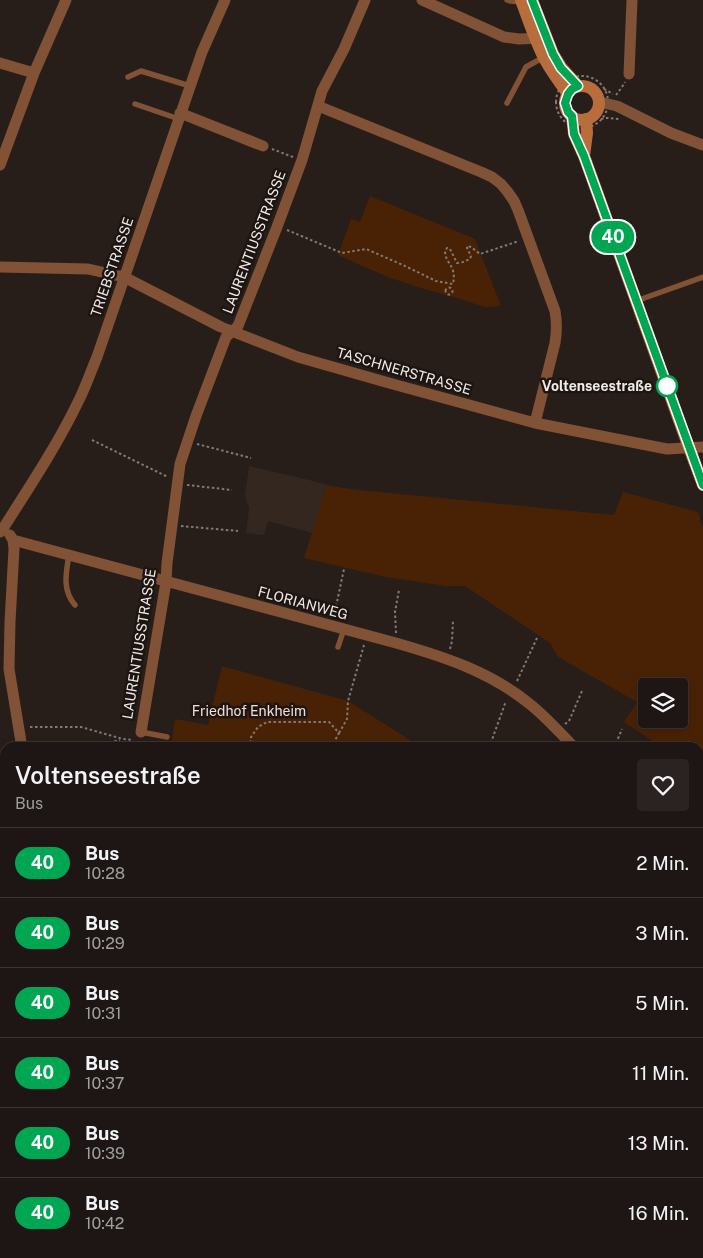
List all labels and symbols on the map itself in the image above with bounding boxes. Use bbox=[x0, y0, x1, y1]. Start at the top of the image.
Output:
street label: LAURENTIUSSTRASSE bbox=[219, 168, 289, 316]
street label: TRIEBSTRASSE bbox=[87, 215, 137, 319]
line badge: 40 bbox=[590, 221, 636, 253]
street label: TASCHNERSTRASSE bbox=[335, 344, 473, 398]
marker: Voltenseestraße bbox=[656, 375, 678, 397]
place label: Voltenseestraße bbox=[542, 378, 652, 394]
street label: LAURENTIUSSTRASSE bbox=[119, 568, 159, 720]
street label: FLORIANWEG bbox=[256, 583, 350, 623]
park label: Friedhof Enkheim bbox=[192, 703, 306, 719]

